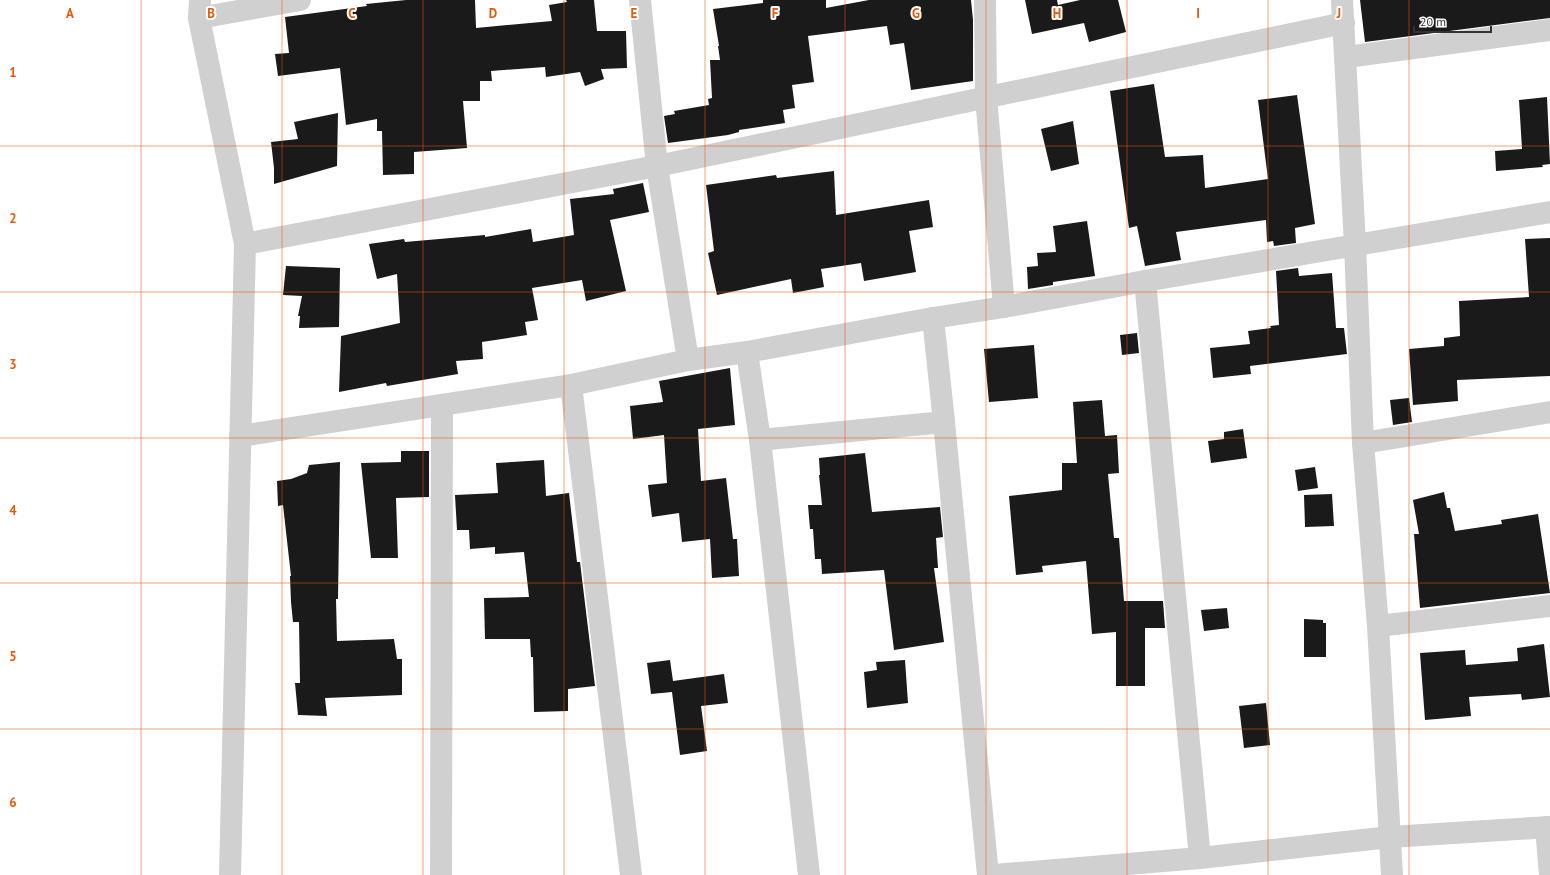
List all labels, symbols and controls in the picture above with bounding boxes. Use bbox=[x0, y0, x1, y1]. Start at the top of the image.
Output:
text: A bbox=[66, 5, 74, 22]
text: B bbox=[207, 5, 215, 22]
text: C bbox=[348, 5, 356, 22]
text: D bbox=[489, 5, 497, 22]
text: E bbox=[631, 5, 638, 22]
text: F bbox=[772, 5, 779, 22]
text: G bbox=[912, 5, 920, 22]
text: H bbox=[1053, 5, 1061, 22]
text: I bbox=[1196, 5, 1200, 22]
text: J bbox=[1336, 5, 1341, 22]
scale bar bbox=[1414, 8, 1491, 34]
text: 20 m bbox=[1420, 14, 1446, 29]
text: 1 bbox=[9, 64, 17, 81]
text: 2 bbox=[9, 210, 17, 227]
text: 3 bbox=[9, 356, 17, 373]
text: 4 bbox=[9, 502, 17, 519]
text: 5 bbox=[9, 648, 17, 665]
text: 6 bbox=[9, 794, 17, 811]

